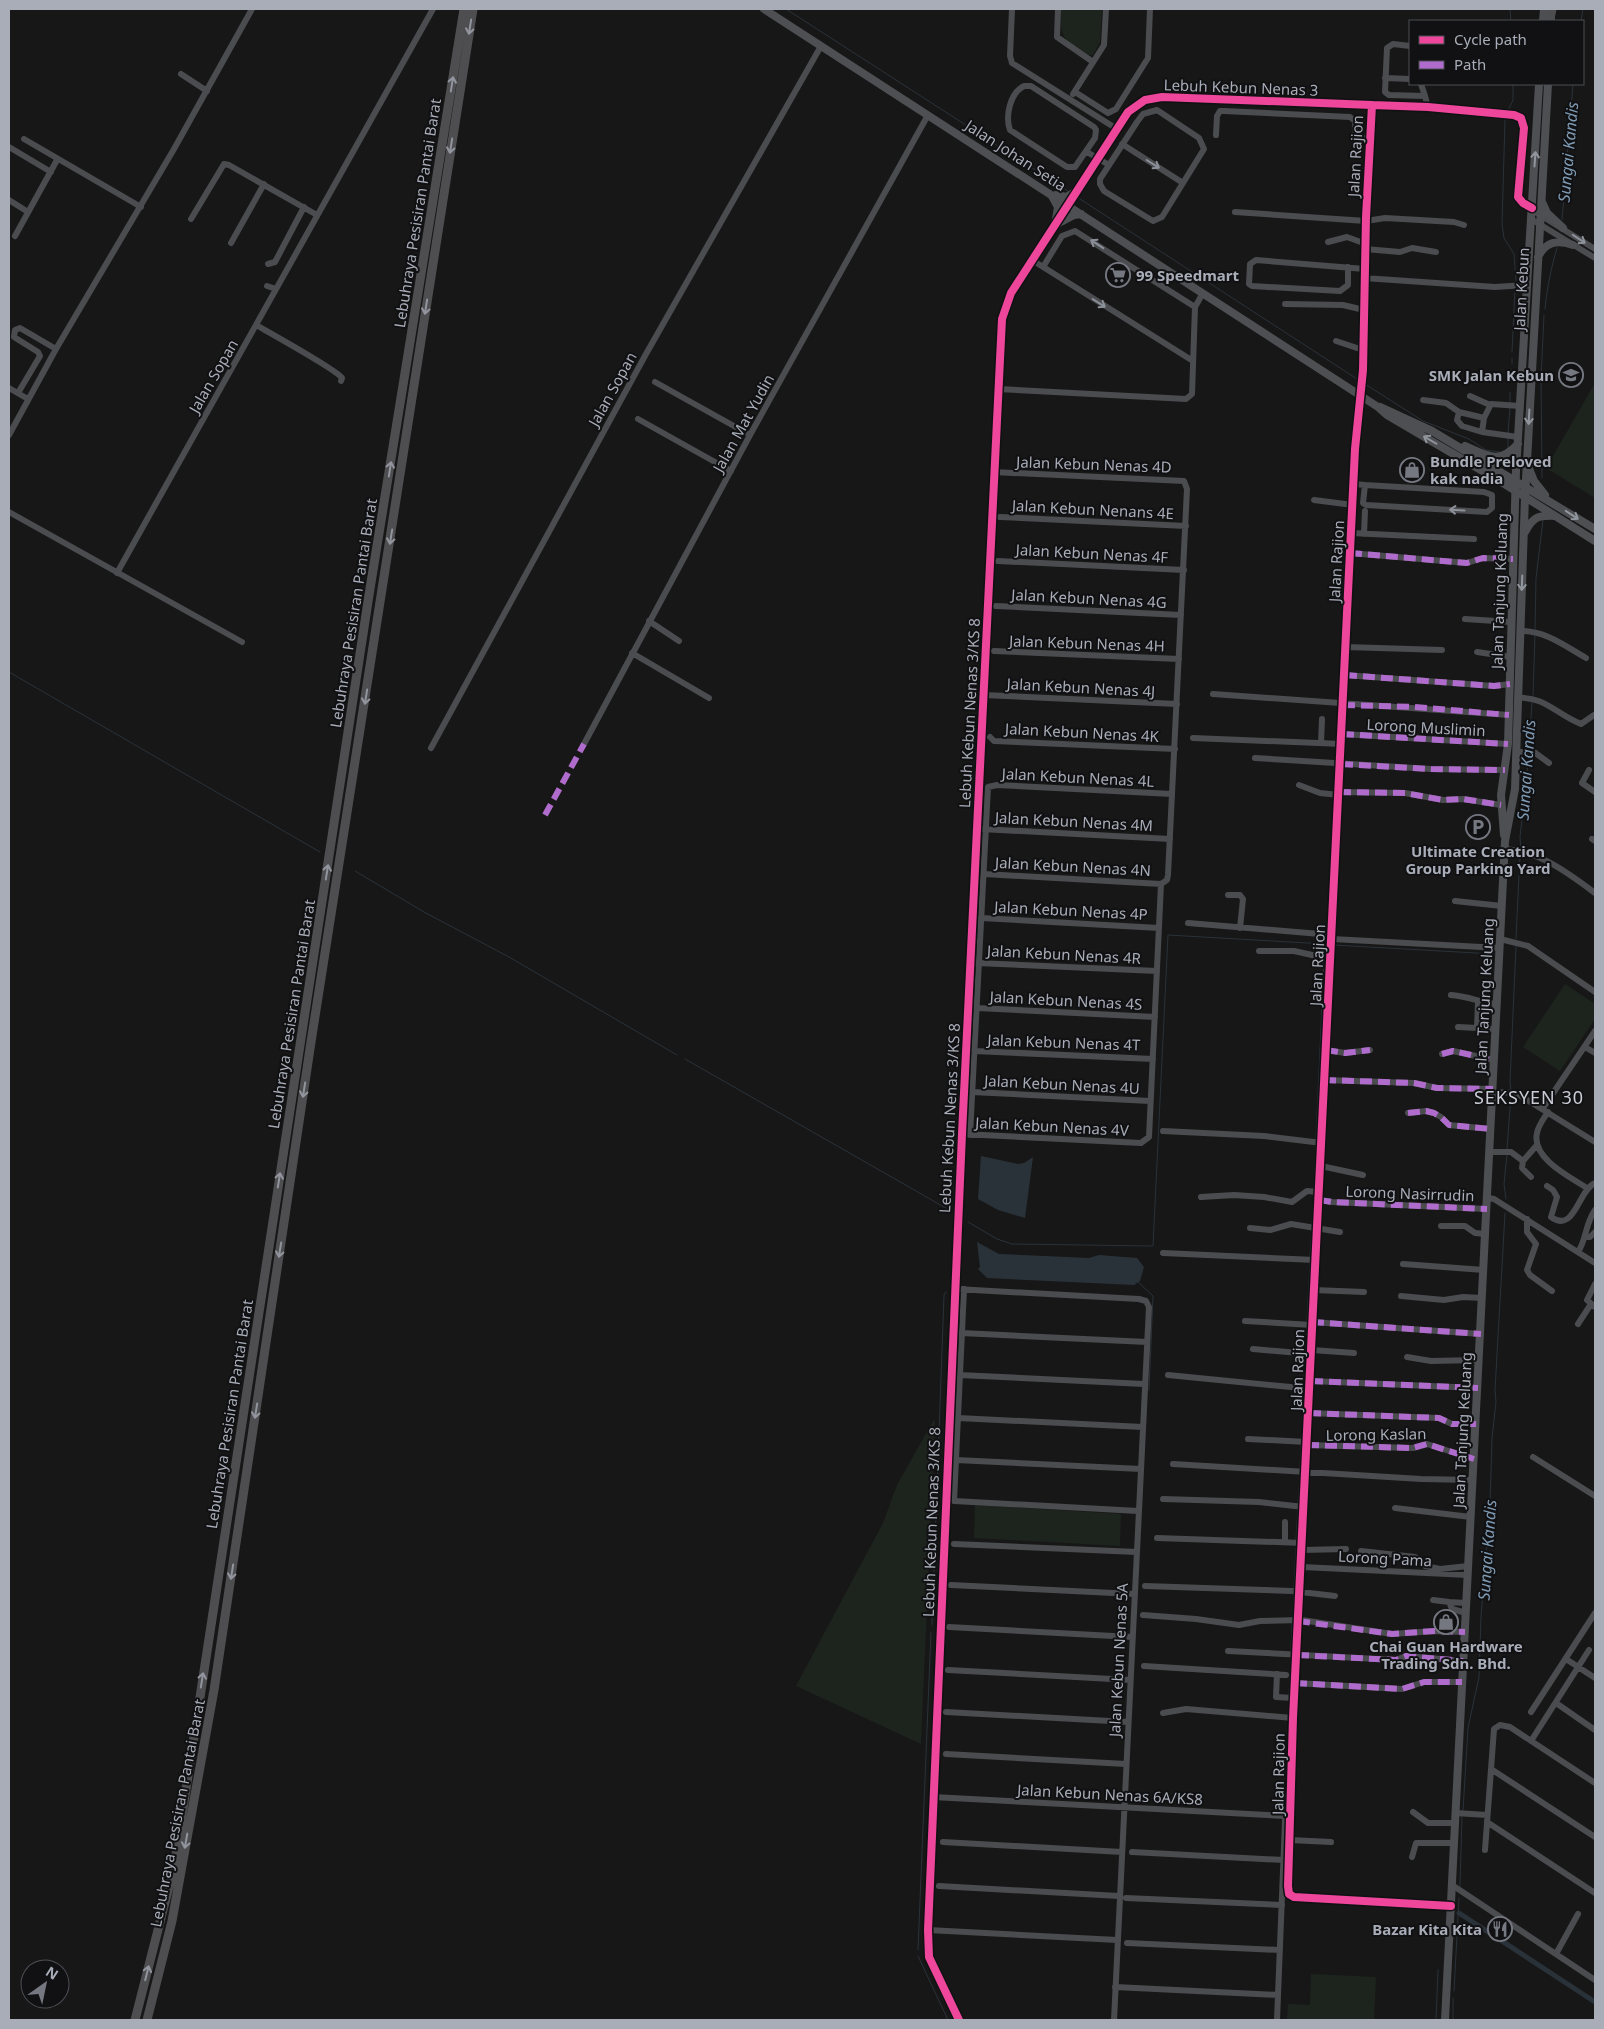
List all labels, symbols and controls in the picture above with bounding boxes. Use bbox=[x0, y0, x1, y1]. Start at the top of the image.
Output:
one-way arrow bbox=[465, 19, 475, 35]
legend bbox=[1409, 20, 1584, 85]
text: Cycle path bbox=[1454, 29, 1527, 49]
text: Path bbox=[1454, 54, 1486, 74]
street label: Lebuh Kebun Nenas 3 bbox=[1163, 74, 1319, 100]
one-way arrow bbox=[448, 77, 458, 93]
street label: Lebuhraya Pesisiran Pantai Barat bbox=[389, 96, 445, 329]
water label: Sungai Kandis bbox=[1553, 101, 1583, 203]
street label: Jalan Johan Setia bbox=[960, 114, 1070, 195]
street label: Jalan Rajion bbox=[1343, 115, 1367, 199]
one-way arrow bbox=[446, 138, 456, 154]
one-way arrow bbox=[1530, 151, 1539, 167]
one-way arrow bbox=[1145, 159, 1159, 169]
one-way arrow bbox=[1572, 234, 1586, 244]
one-way arrow bbox=[1090, 239, 1104, 249]
street label: Jalan Kebun bbox=[1509, 247, 1533, 333]
supermarket icon: 99 Speedmart bbox=[1105, 262, 1131, 288]
place label: 99 Speedmart bbox=[1136, 265, 1240, 285]
one-way arrow bbox=[1092, 297, 1106, 308]
one-way arrow bbox=[421, 298, 431, 314]
street label: Jalan Sopan bbox=[183, 335, 242, 418]
street label: Jalan Sopan bbox=[582, 348, 641, 432]
school or university icon: SMK Jalan Kebun bbox=[1558, 362, 1584, 388]
place label: SMK Jalan Kebun bbox=[1429, 365, 1554, 385]
street label: Jalan Mat Yudin bbox=[707, 370, 778, 477]
one-way arrow bbox=[1524, 409, 1533, 425]
one-way arrow bbox=[1424, 435, 1438, 445]
street label: Jalan Kebun Nenas 4D bbox=[1014, 451, 1172, 477]
place label: Bundle Preloved kak nadia bbox=[1430, 451, 1552, 488]
shop icon: Bundle Preloved kak nadia bbox=[1399, 457, 1425, 483]
one-way arrow bbox=[385, 462, 395, 478]
street label: Jalan Kebun Nenans 4E bbox=[1009, 495, 1175, 523]
street label: Lebuhraya Pesisiran Pantai Barat bbox=[325, 496, 381, 729]
one-way arrow bbox=[1450, 506, 1466, 515]
one-way arrow bbox=[1565, 510, 1579, 520]
street label: Jalan Tanjung Keluang bbox=[1486, 513, 1512, 671]
street label: Jalan Rajion bbox=[1324, 520, 1348, 604]
one-way arrow bbox=[386, 528, 396, 544]
street label: Jalan Kebun Nenas 4F bbox=[1013, 539, 1169, 567]
one-way arrow bbox=[1517, 574, 1527, 591]
street label: Jalan Kebun Nenas 4G bbox=[1009, 584, 1167, 612]
street label: Lebuh Kebun Nenas 3/KS 8 bbox=[954, 618, 984, 808]
street label: Jalan Kebun Nenas 4H bbox=[1007, 630, 1165, 656]
street label: Jalan Kebun Nenas 4J bbox=[1004, 673, 1156, 701]
one-way arrow bbox=[360, 689, 370, 705]
street label: Lorong Muslimin bbox=[1366, 714, 1486, 740]
street label: Jalan Kebun Nenas 4K bbox=[1003, 718, 1160, 746]
water label: Sungai Kandis bbox=[1512, 719, 1540, 821]
street label: Jalan Kebun Nenas 4L bbox=[999, 763, 1155, 791]
street label: Jalan Kebun Nenas 4M bbox=[992, 807, 1154, 835]
parking icon: Ultimate Creation Group Parking Yard bbox=[1465, 814, 1491, 840]
place label: Ultimate Creation Group Parking Yard bbox=[1405, 841, 1551, 878]
street label: Jalan Kebun Nenas 4N bbox=[993, 852, 1151, 880]
one-way arrow bbox=[323, 864, 333, 880]
street label: Jalan Kebun Nenas 4P bbox=[992, 896, 1148, 924]
street label: Lebuhraya Pesisiran Pantai Barat bbox=[263, 897, 319, 1130]
street label: Jalan Tanjung Keluang bbox=[1470, 918, 1498, 1076]
street label: Jalan Rajion bbox=[1305, 924, 1329, 1008]
street label: Jalan Kebun Nenas 4R bbox=[985, 940, 1142, 968]
street label: Jalan Kebun Nenas 4S bbox=[987, 986, 1143, 1014]
street label: Lebuh Kebun Nenas 3/KS 8 bbox=[934, 1023, 964, 1213]
street label: Jalan Kebun Nenas 4T bbox=[985, 1029, 1141, 1055]
street label: Jalan Kebun Nenas 4U bbox=[982, 1070, 1140, 1098]
one-way arrow bbox=[299, 1081, 309, 1097]
district label: SEKSYEN 30 bbox=[1474, 1085, 1584, 1109]
street label: Jalan Kebun Nenas 4V bbox=[973, 1112, 1129, 1140]
one-way arrow bbox=[274, 1173, 284, 1189]
street label: Lorong Nasirrudin bbox=[1345, 1181, 1475, 1205]
one-way arrow bbox=[275, 1242, 285, 1258]
street label: Lebuhraya Pesisiran Pantai Barat bbox=[201, 1297, 257, 1530]
street label: Jalan Rajion bbox=[1286, 1329, 1308, 1413]
street label: Jalan Tanjung Keluang bbox=[1448, 1352, 1476, 1510]
one-way arrow bbox=[251, 1403, 261, 1419]
street label: Lorong Kaslan bbox=[1325, 1423, 1427, 1445]
street label: Lebuh Kebun Nenas 3/KS 8 bbox=[918, 1427, 944, 1617]
water label: Sungai Kandis bbox=[1473, 1499, 1501, 1601]
street label: Lorong Pama bbox=[1337, 1546, 1433, 1570]
one-way arrow bbox=[227, 1564, 237, 1580]
street label: Jalan Kebun Nenas 5A bbox=[1104, 1582, 1132, 1740]
shop icon: Chai Guan Hardware Trading Sdn. Bhd. bbox=[1433, 1609, 1459, 1635]
place label: Chai Guan Hardware Trading Sdn. Bhd. bbox=[1369, 1636, 1523, 1673]
one-way arrow bbox=[198, 1673, 208, 1689]
street label: Lebuhraya Pesisiran Pantai Barat bbox=[145, 1697, 209, 1929]
street label: Jalan Rajion bbox=[1267, 1733, 1289, 1817]
street label: Jalan Kebun Nenas 6A/KS8 bbox=[1015, 1779, 1203, 1809]
one-way arrow bbox=[181, 1833, 191, 1849]
restaurant icon: Bazar Kita Kita bbox=[1487, 1916, 1513, 1942]
place label: Bazar Kita Kita bbox=[1372, 1919, 1482, 1939]
north arrow bbox=[20, 1959, 70, 2009]
text: N bbox=[42, 1962, 62, 1984]
one-way arrow bbox=[143, 1965, 152, 1981]

